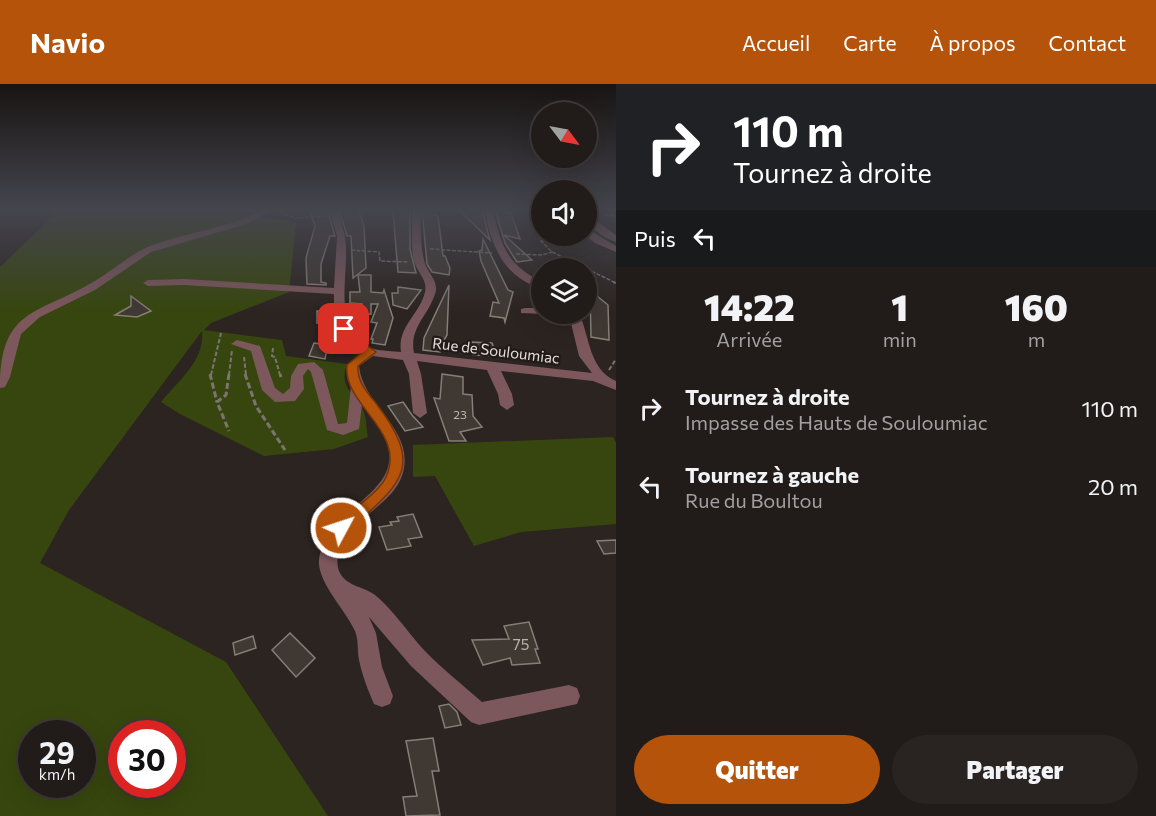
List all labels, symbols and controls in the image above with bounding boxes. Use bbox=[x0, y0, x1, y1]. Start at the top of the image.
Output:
text: Navio bbox=[30, 25, 105, 59]
text: Accueil bbox=[742, 30, 810, 55]
text: Carte bbox=[843, 30, 897, 55]
text: À propos bbox=[930, 30, 1015, 55]
text: Contact bbox=[1048, 30, 1126, 55]
north arrow bbox=[531, 102, 597, 168]
map controls bbox=[531, 102, 597, 324]
text: 110 m bbox=[733, 104, 844, 156]
icon: right bbox=[634, 108, 712, 186]
text: Tournez à droite bbox=[733, 156, 932, 189]
button: sound bbox=[531, 180, 597, 246]
icon: left bbox=[688, 222, 721, 255]
text: Puis bbox=[634, 225, 676, 252]
button: layers bbox=[531, 258, 597, 324]
text: 14:22 bbox=[704, 284, 795, 328]
text: 1 bbox=[891, 284, 908, 328]
text: 160 bbox=[1005, 284, 1068, 328]
pin bbox=[318, 303, 369, 354]
icon: arrive bbox=[327, 312, 360, 345]
text: Arrivée bbox=[716, 327, 782, 351]
text: min bbox=[883, 327, 917, 351]
text: m bbox=[1028, 327, 1045, 351]
street label: Rue de Souloumiac bbox=[431, 333, 561, 367]
text: Tournez à droite bbox=[685, 383, 850, 410]
icon: right bbox=[634, 392, 667, 425]
text: 110 m bbox=[1081, 395, 1138, 422]
house number: 23 bbox=[453, 407, 467, 421]
text: Impasse des Hauts de Souloumiac bbox=[685, 410, 988, 434]
text: Tournez à gauche bbox=[685, 461, 859, 488]
icon: left bbox=[634, 470, 667, 503]
text: 20 m bbox=[1088, 473, 1138, 500]
text: Rue du Boultou bbox=[685, 488, 823, 512]
position arrow bbox=[309, 496, 373, 560]
house number: 75 bbox=[513, 635, 529, 653]
speed limit sign: 30 bbox=[108, 720, 186, 798]
text: 29 bbox=[39, 733, 75, 770]
button: Quitter bbox=[634, 735, 880, 804]
button: Partager bbox=[892, 735, 1138, 804]
text: km/h bbox=[39, 765, 75, 783]

